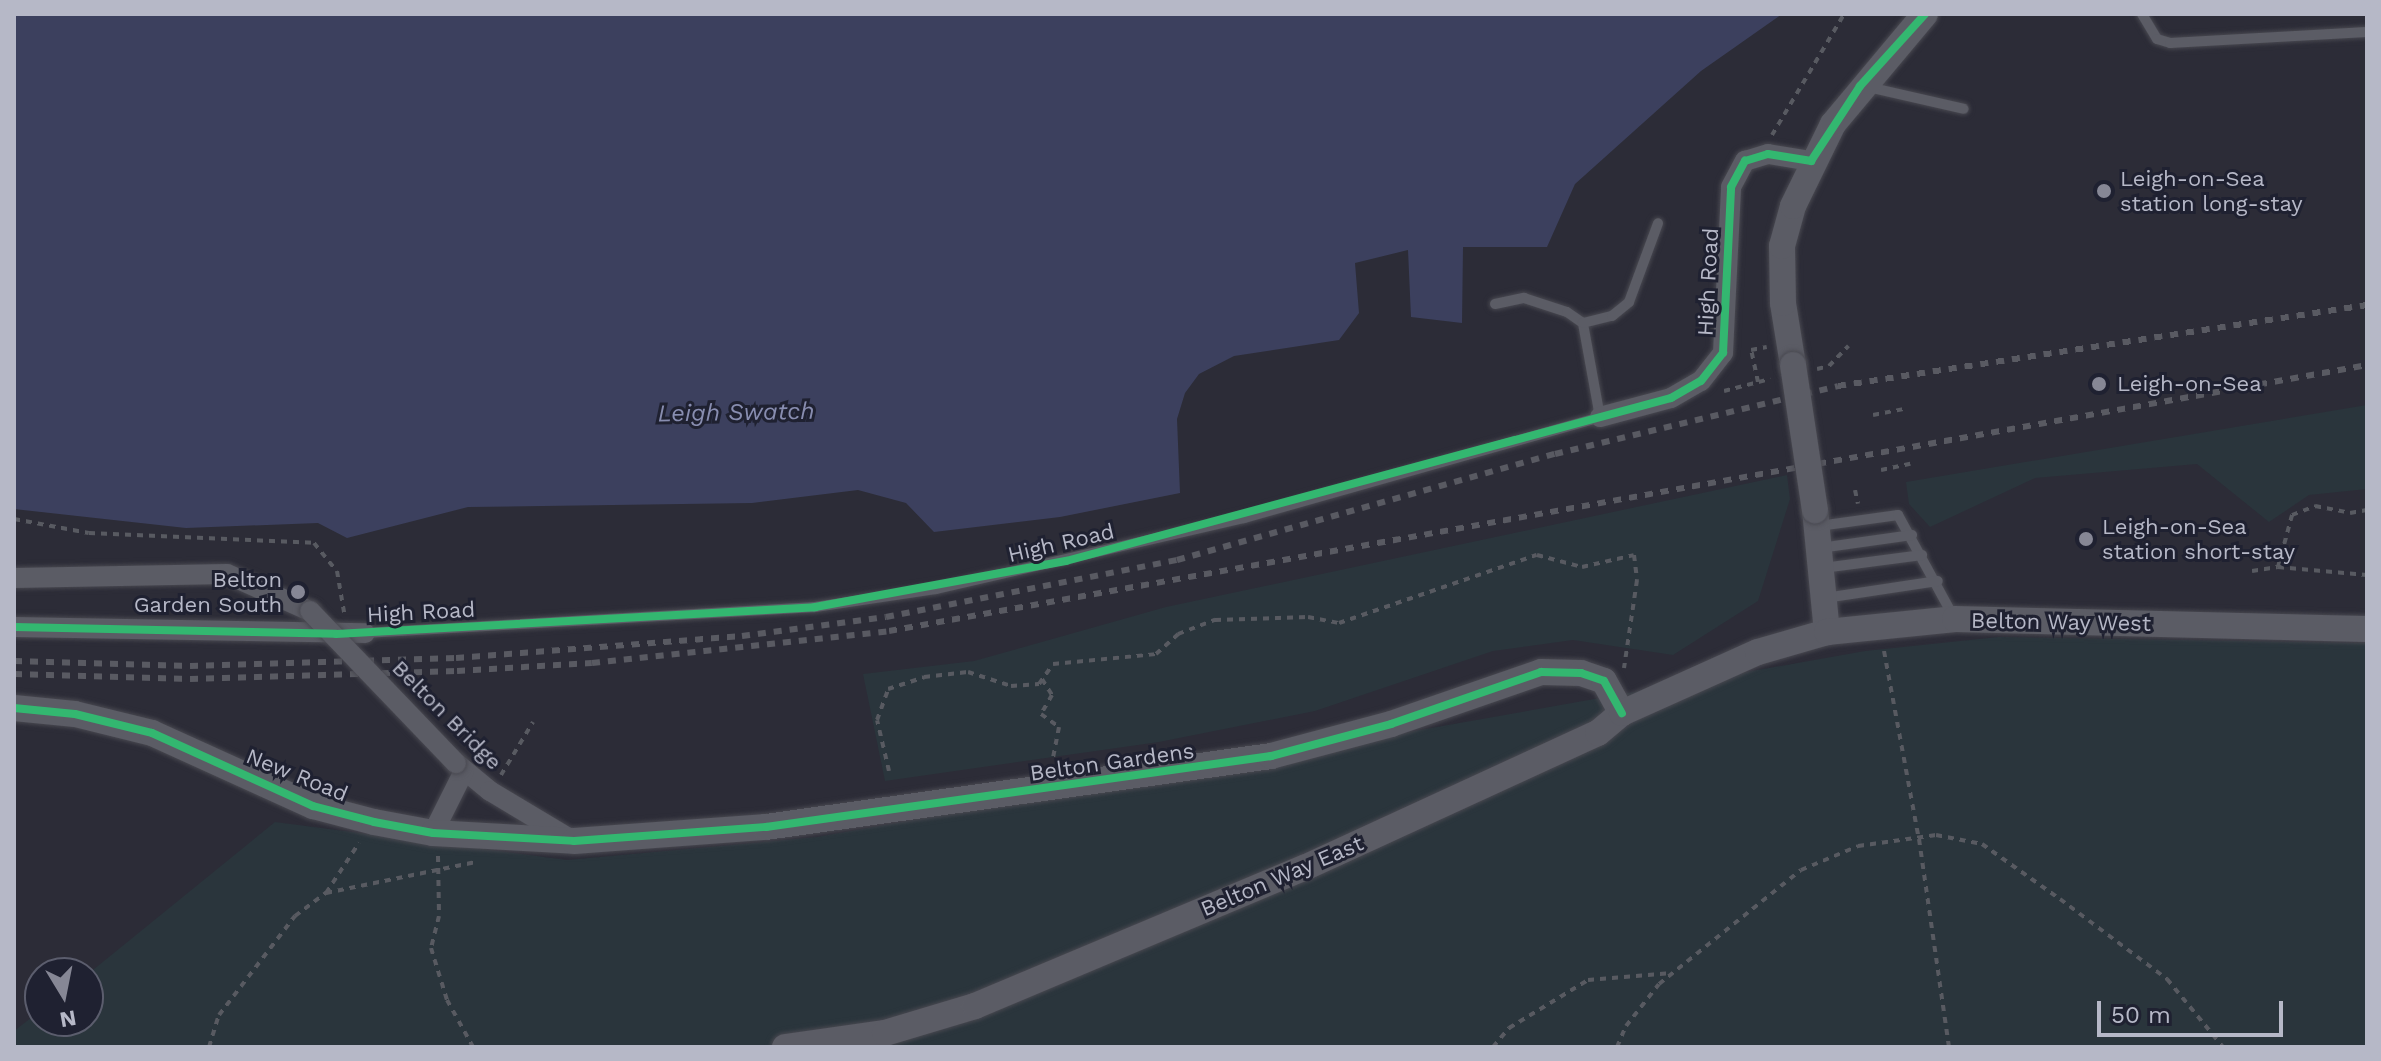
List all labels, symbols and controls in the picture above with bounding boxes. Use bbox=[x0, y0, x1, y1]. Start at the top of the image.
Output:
place label: Leigh-on-Sea station long-stay bbox=[2120, 165, 2303, 216]
marker: Leigh-on-Sea station long-stay bbox=[2095, 182, 2113, 200]
street label: High Road bbox=[1692, 227, 1724, 337]
place label: Leigh-on-Sea bbox=[2117, 371, 2262, 397]
marker: Leigh-on-Sea bbox=[2088, 373, 2110, 395]
water label: Leigh Swatch bbox=[657, 397, 815, 429]
place label: Leigh-on-Sea station short-stay bbox=[2102, 513, 2295, 564]
street label: High Road bbox=[1005, 518, 1117, 568]
marker: Leigh-on-Sea station short-stay bbox=[2077, 530, 2095, 548]
place label: Belton Garden South bbox=[134, 566, 282, 618]
marker: Belton Garden South bbox=[289, 583, 307, 601]
street label: High Road bbox=[366, 596, 476, 628]
street label: Belton Way West bbox=[1970, 607, 2152, 637]
street label: Belton Bridge bbox=[387, 655, 507, 775]
street label: Belton Gardens bbox=[1028, 737, 1196, 787]
street label: New Road bbox=[242, 743, 352, 807]
street label: Belton Way East bbox=[1196, 830, 1368, 922]
north arrow bbox=[24, 957, 104, 1037]
scale bar bbox=[2101, 985, 2287, 1035]
text: 50 m bbox=[2111, 1001, 2171, 1029]
text: N bbox=[58, 1005, 78, 1033]

